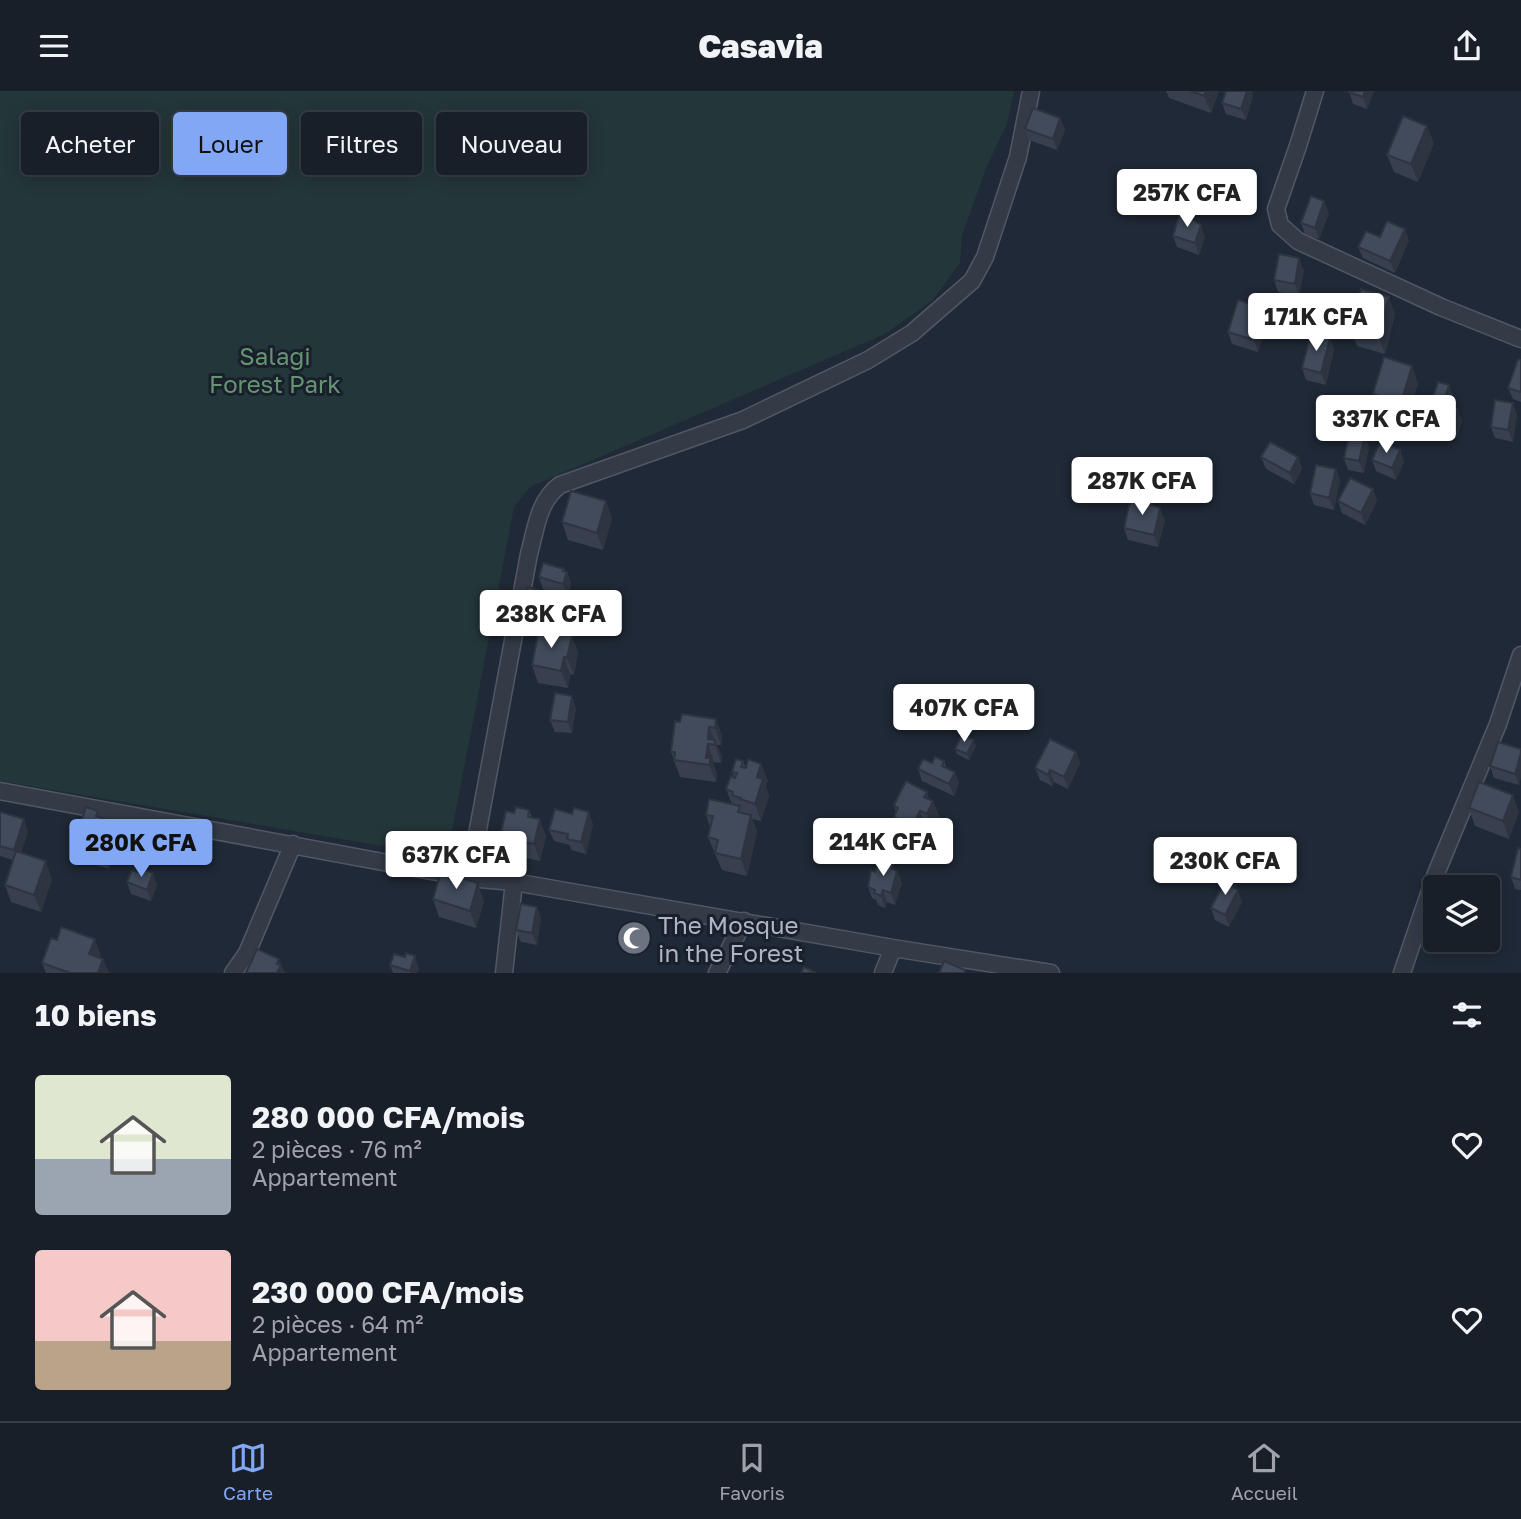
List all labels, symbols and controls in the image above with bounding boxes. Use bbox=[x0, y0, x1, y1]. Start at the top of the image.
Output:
icon: menu bbox=[35, 27, 73, 65]
text: Casavia bbox=[698, 27, 823, 65]
icon: share bbox=[1448, 27, 1486, 65]
chip: Acheter bbox=[21, 112, 159, 175]
chip: Louer bbox=[173, 112, 287, 175]
chip: Filtres bbox=[301, 112, 422, 175]
chip: Nouveau bbox=[436, 112, 587, 175]
pin: 257K CFA bbox=[1115, 169, 1259, 229]
text: 257K CFA bbox=[1133, 178, 1241, 206]
pin: 171K CFA bbox=[1244, 293, 1388, 353]
text: 171K CFA bbox=[1264, 302, 1368, 330]
park label: Salagi Forest Park bbox=[209, 341, 341, 398]
pin: 337K CFA bbox=[1314, 395, 1458, 455]
text: 337K CFA bbox=[1332, 404, 1440, 432]
pin: 287K CFA bbox=[1070, 457, 1214, 517]
text: 287K CFA bbox=[1088, 466, 1196, 494]
pin: 238K CFA bbox=[479, 591, 623, 650]
text: 238K CFA bbox=[496, 599, 606, 627]
pin: 407K CFA bbox=[892, 685, 1036, 744]
text: 407K CFA bbox=[909, 693, 1019, 721]
pin: 280K CFA bbox=[69, 819, 213, 879]
pin: 214K CFA bbox=[811, 819, 955, 878]
text: 214K CFA bbox=[829, 827, 937, 855]
text: 280K CFA bbox=[85, 828, 197, 856]
pin: 637K CFA bbox=[384, 831, 528, 891]
pin: 230K CFA bbox=[1153, 837, 1297, 897]
text: 637K CFA bbox=[402, 840, 510, 868]
text: 230K CFA bbox=[1170, 846, 1280, 874]
map controls bbox=[1423, 875, 1500, 952]
button: layers bbox=[1423, 875, 1500, 952]
place label: The Mosque in the Forest bbox=[658, 910, 803, 967]
mosque icon: The Mosque in the Forest bbox=[615, 919, 653, 957]
icon: filters bbox=[1448, 996, 1486, 1034]
text: 10 biens bbox=[35, 997, 157, 1033]
text: 280 000 CFA/mois bbox=[252, 1099, 525, 1135]
icon: home bbox=[91, 1103, 175, 1187]
icon: heart bbox=[1448, 1126, 1486, 1164]
text: 2 pièces · 76 m² bbox=[252, 1135, 422, 1163]
text: Appartement bbox=[252, 1163, 397, 1191]
text: 230 000 CFA/mois bbox=[252, 1274, 524, 1310]
icon: home bbox=[91, 1278, 175, 1362]
icon: heart bbox=[1448, 1301, 1486, 1339]
text: 2 pièces · 64 m² bbox=[252, 1310, 424, 1338]
text: Appartement bbox=[252, 1338, 397, 1366]
tab: Carte bbox=[223, 1439, 273, 1504]
tab: Favoris bbox=[719, 1439, 785, 1504]
tab: Accueil bbox=[1231, 1439, 1298, 1504]

